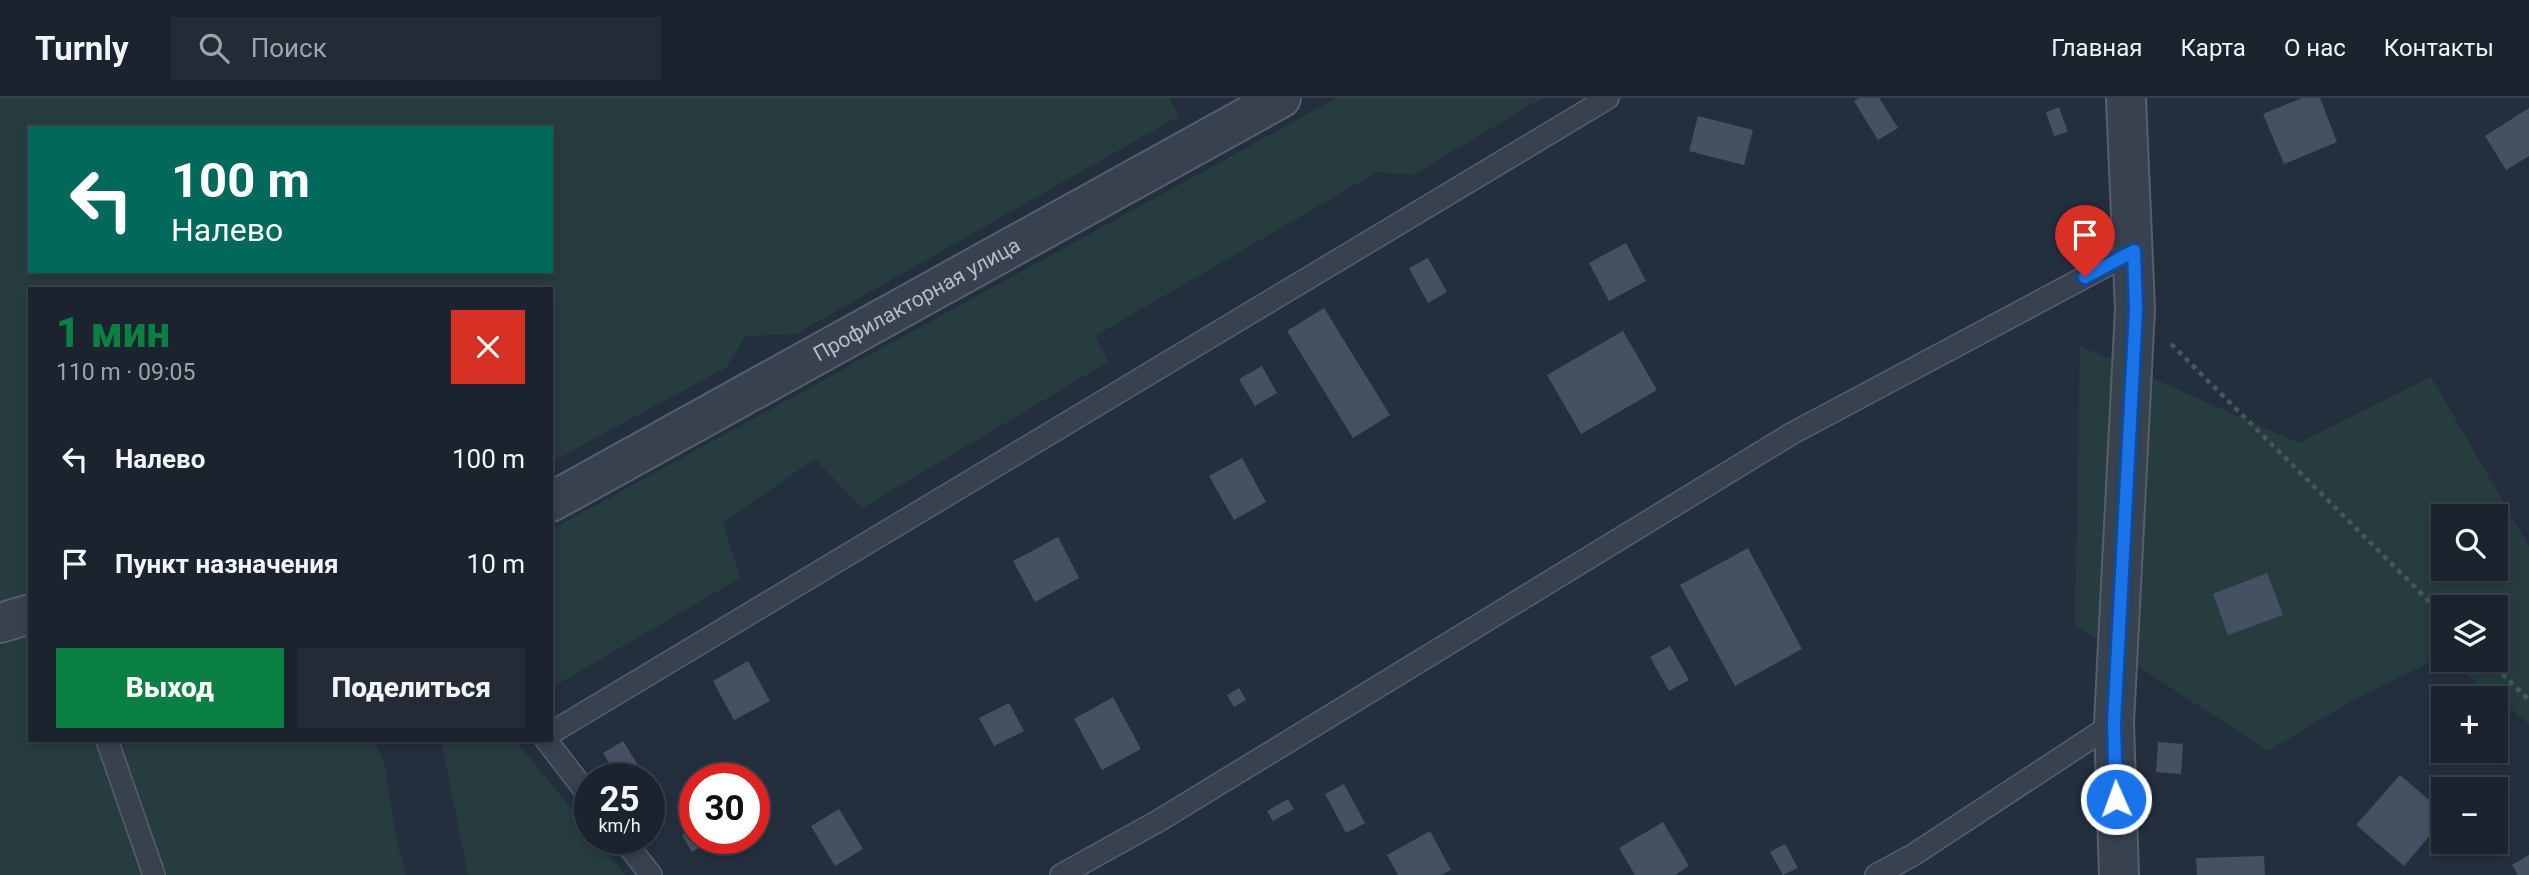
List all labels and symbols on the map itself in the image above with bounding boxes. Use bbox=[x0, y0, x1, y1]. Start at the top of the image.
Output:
pin bbox=[2055, 205, 2115, 277]
street label: Профилакторная улица bbox=[809, 233, 1024, 366]
position arrow bbox=[2079, 762, 2153, 836]
speed limit sign: 30 bbox=[679, 763, 770, 854]

